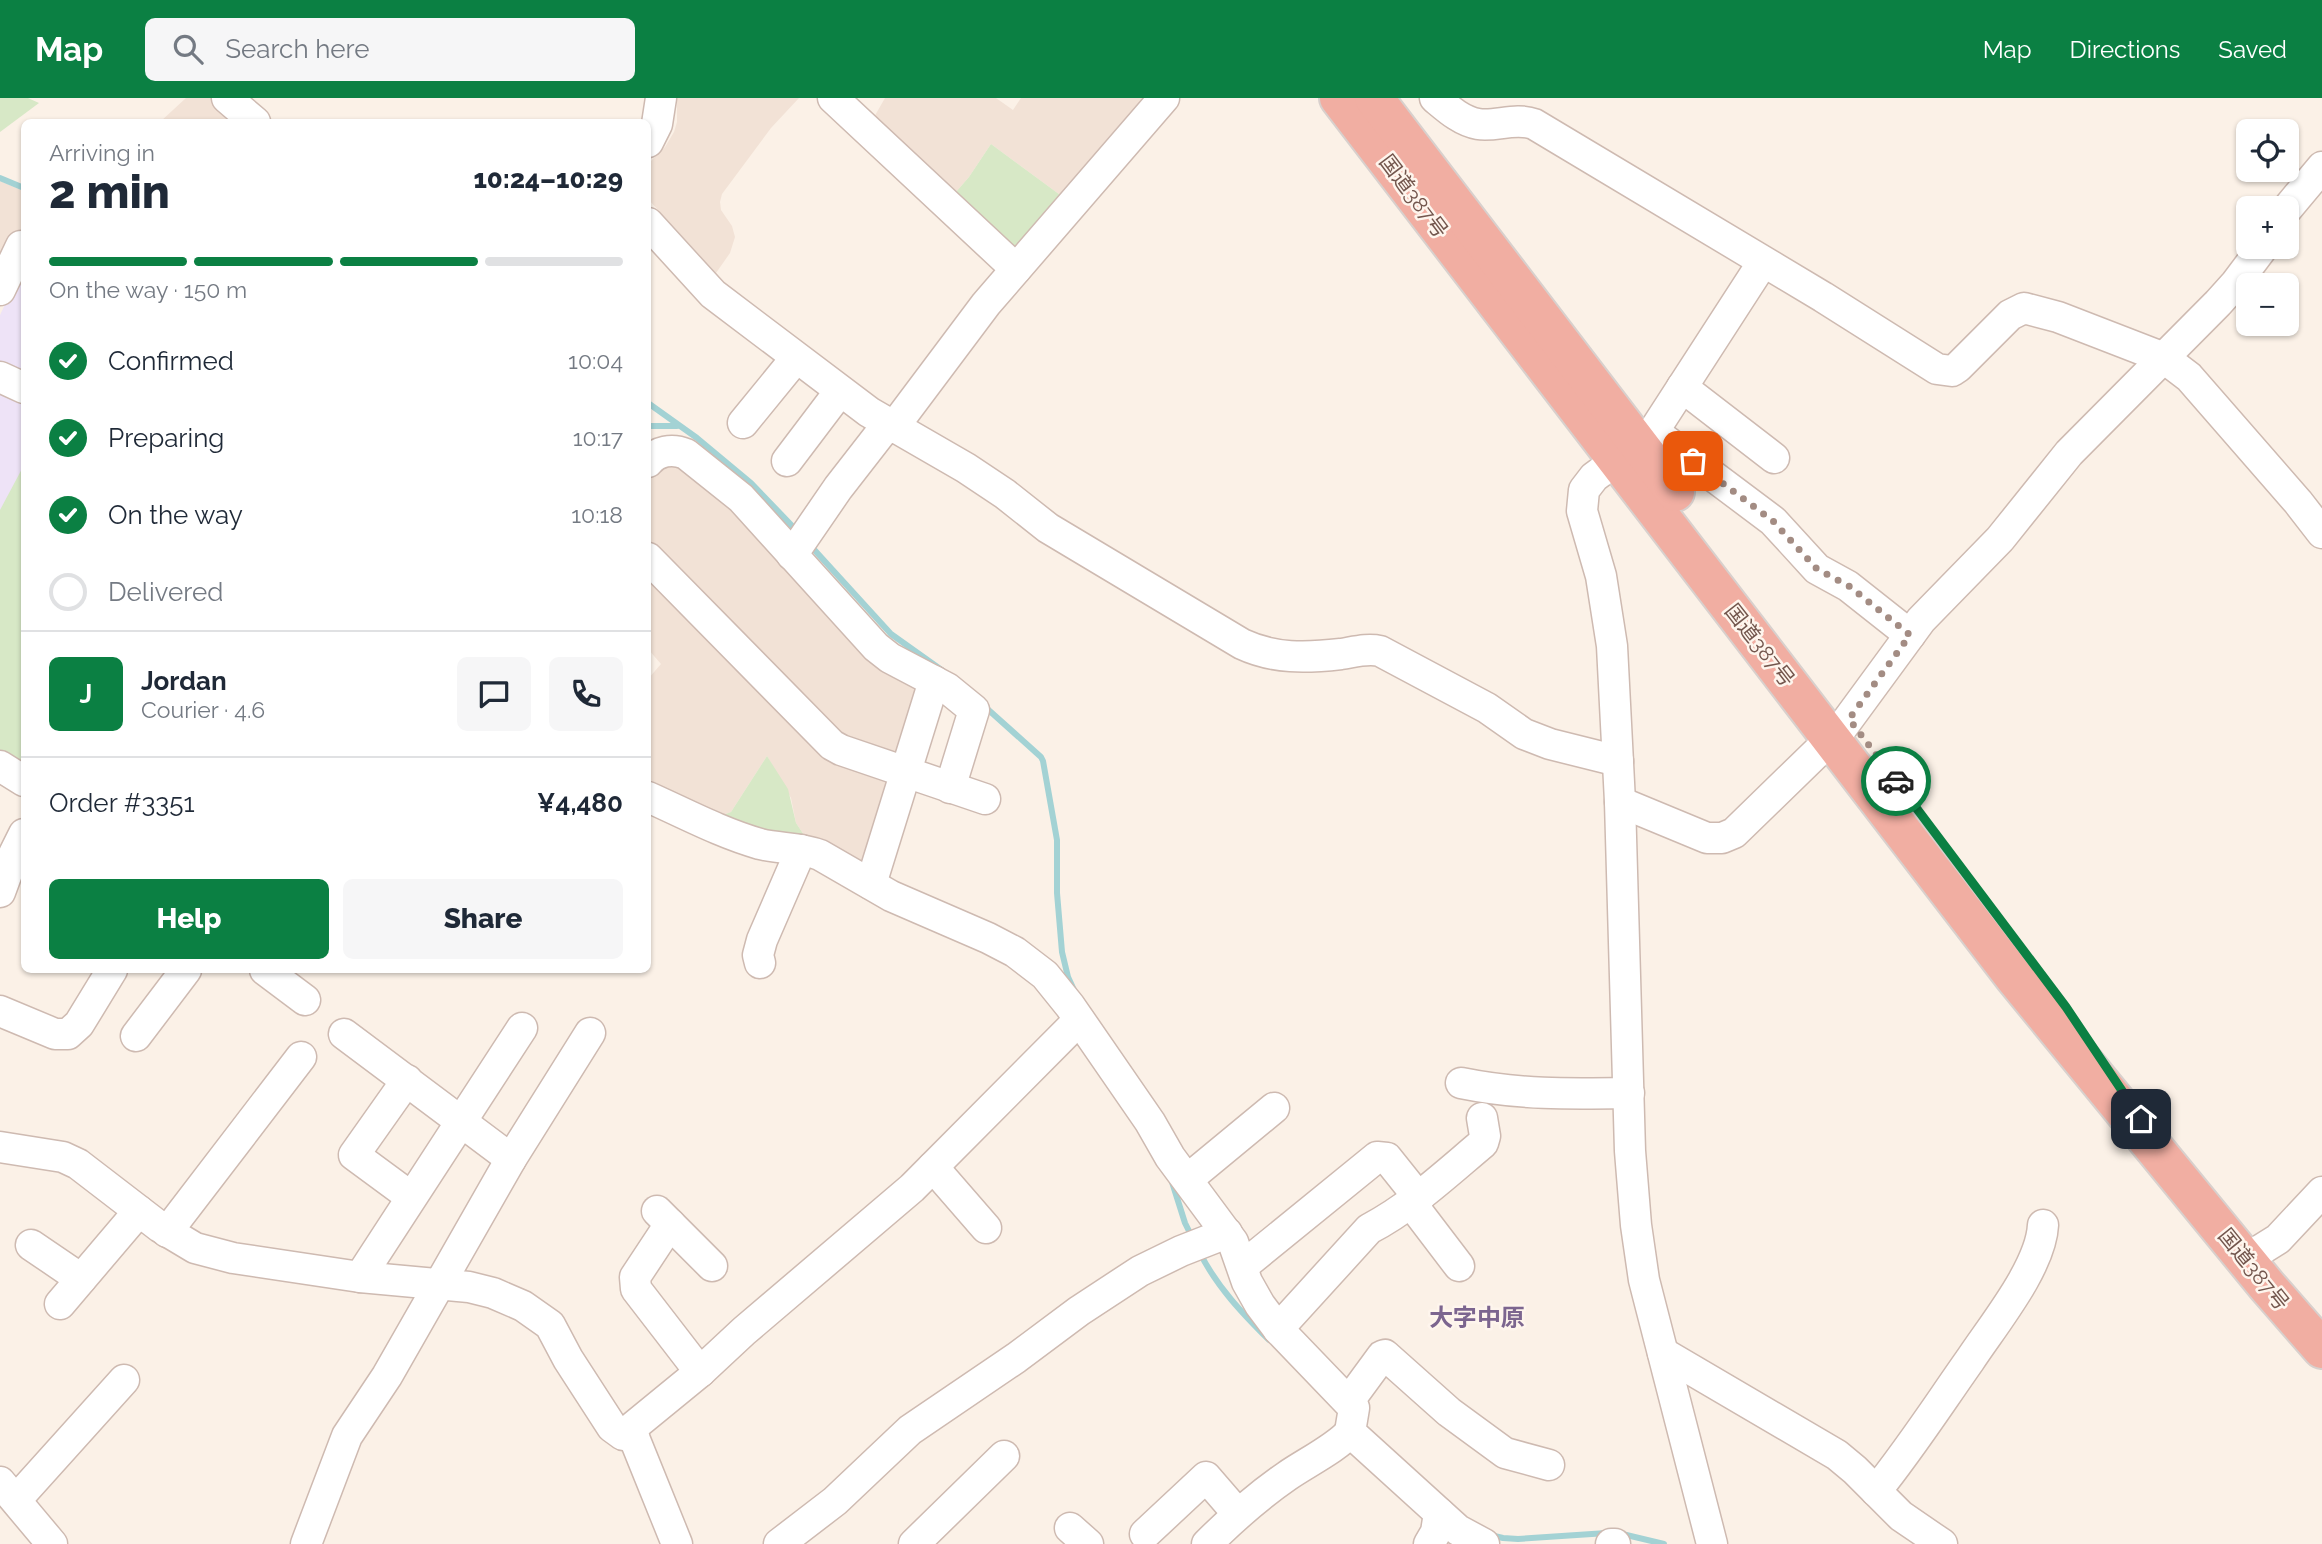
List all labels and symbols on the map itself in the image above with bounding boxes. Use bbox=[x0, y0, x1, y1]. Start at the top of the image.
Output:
street label: 国道387号 bbox=[1375, 149, 1453, 243]
pin bbox=[1663, 431, 1723, 491]
street label: 国道387号 bbox=[1720, 599, 1800, 691]
courier bbox=[1861, 746, 1931, 816]
pin bbox=[2111, 1089, 2171, 1149]
street label: 国道387号 bbox=[2213, 1223, 2295, 1315]
district label: 大字中原 bbox=[1429, 1303, 1525, 1332]

